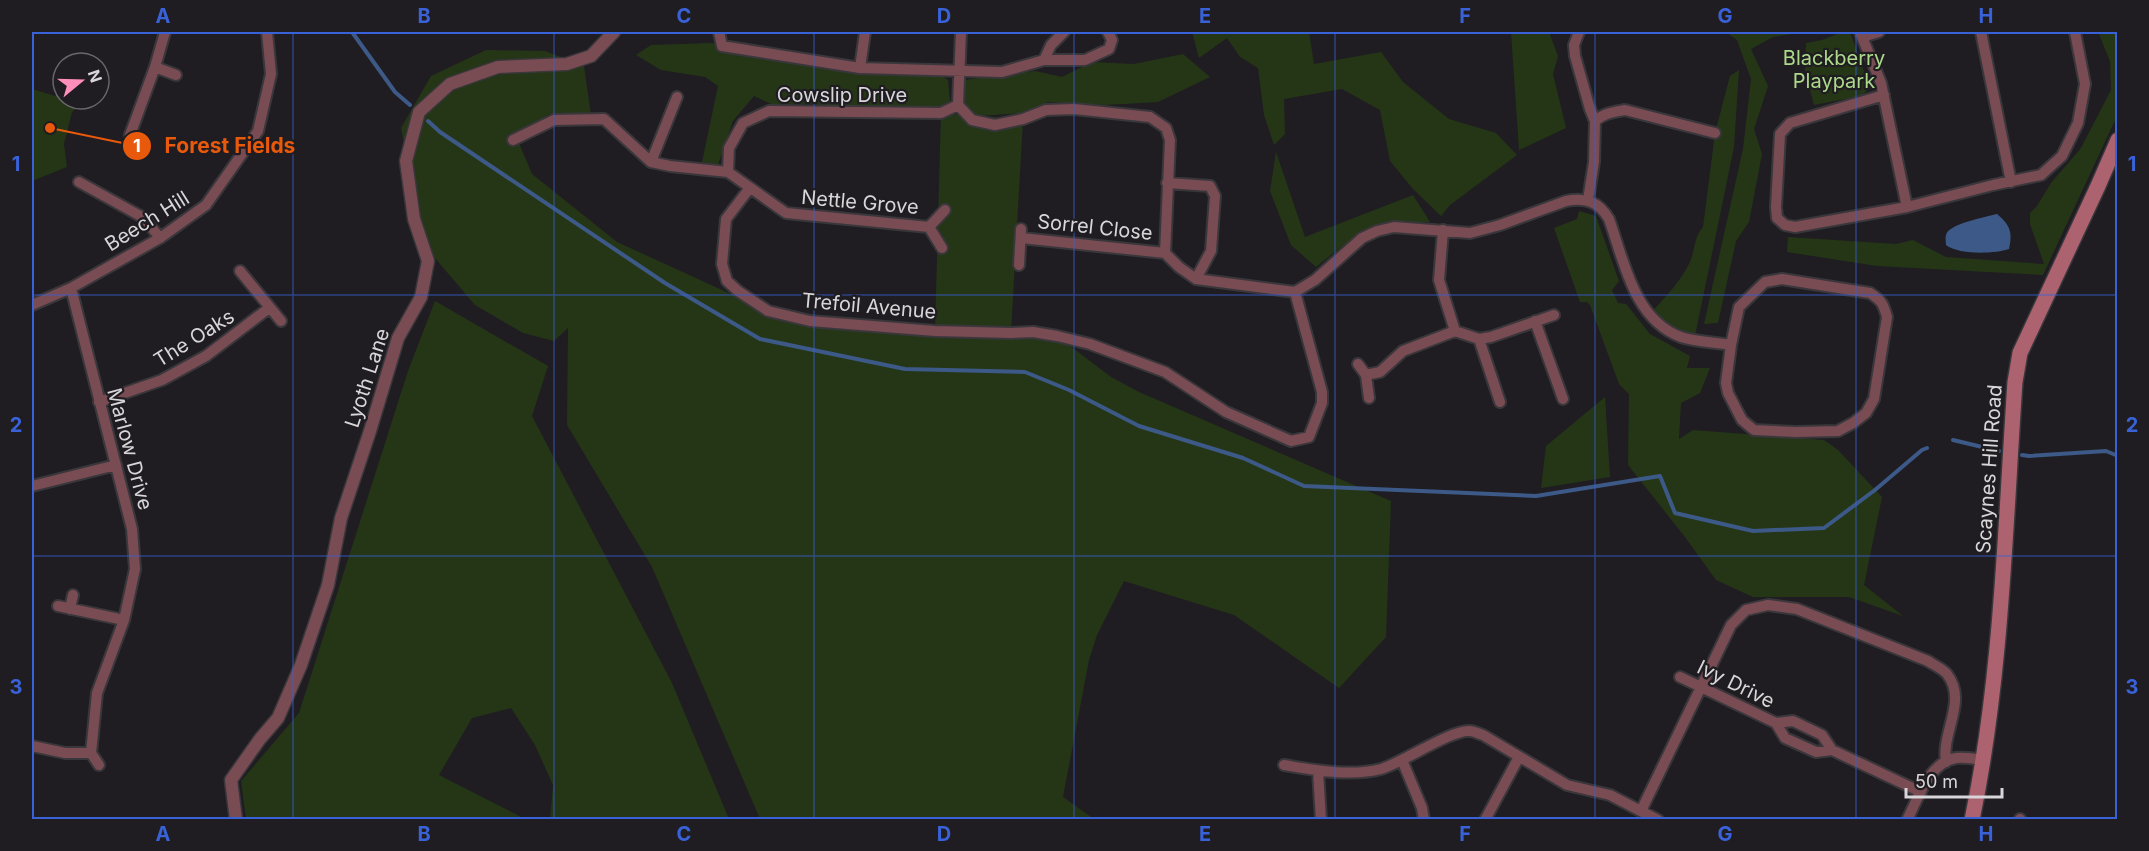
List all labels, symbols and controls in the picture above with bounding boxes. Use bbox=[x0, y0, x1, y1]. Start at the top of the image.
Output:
text: A bbox=[156, 4, 171, 28]
text: B bbox=[417, 4, 431, 28]
text: C bbox=[677, 4, 691, 28]
text: D bbox=[937, 4, 951, 28]
text: E bbox=[1199, 4, 1211, 28]
text: F bbox=[1459, 4, 1471, 28]
text: G bbox=[1717, 4, 1733, 28]
text: H bbox=[1979, 4, 1993, 28]
park label: Blackberry Playpark bbox=[1783, 46, 1885, 93]
north arrow bbox=[51, 51, 111, 111]
text: N bbox=[84, 67, 107, 85]
street label: Cowslip Drive bbox=[777, 83, 907, 107]
callout: Forest Fields bbox=[122, 126, 307, 165]
text: Forest Fields bbox=[165, 133, 295, 158]
text: 1 bbox=[133, 135, 141, 156]
text: 1 bbox=[12, 152, 20, 176]
text: 1 bbox=[2128, 152, 2136, 176]
street label: Nettle Grove bbox=[800, 185, 920, 219]
street label: Beech Hill bbox=[100, 186, 194, 256]
street label: Sorrel Close bbox=[1036, 209, 1154, 245]
street label: Trefoil Avenue bbox=[801, 288, 937, 324]
street label: The Oaks bbox=[149, 304, 239, 372]
street label: Lyoth Lane bbox=[340, 325, 394, 431]
street label: Scaynes Hill Road bbox=[1971, 384, 2007, 554]
street label: Marlow Drive bbox=[102, 385, 158, 513]
text: 2 bbox=[10, 413, 22, 437]
text: 2 bbox=[2126, 413, 2138, 437]
street label: Ivy Drive bbox=[1693, 655, 1779, 713]
text: 3 bbox=[10, 675, 22, 699]
text: 3 bbox=[2126, 675, 2138, 699]
scale bar bbox=[1906, 761, 2002, 799]
text: 50 m bbox=[1915, 771, 1958, 792]
text: A bbox=[156, 822, 171, 846]
text: B bbox=[417, 822, 431, 846]
text: C bbox=[677, 822, 691, 846]
text: D bbox=[937, 822, 951, 846]
text: E bbox=[1199, 822, 1211, 846]
text: F bbox=[1459, 822, 1471, 846]
text: G bbox=[1717, 822, 1733, 846]
text: H bbox=[1979, 822, 1993, 846]

